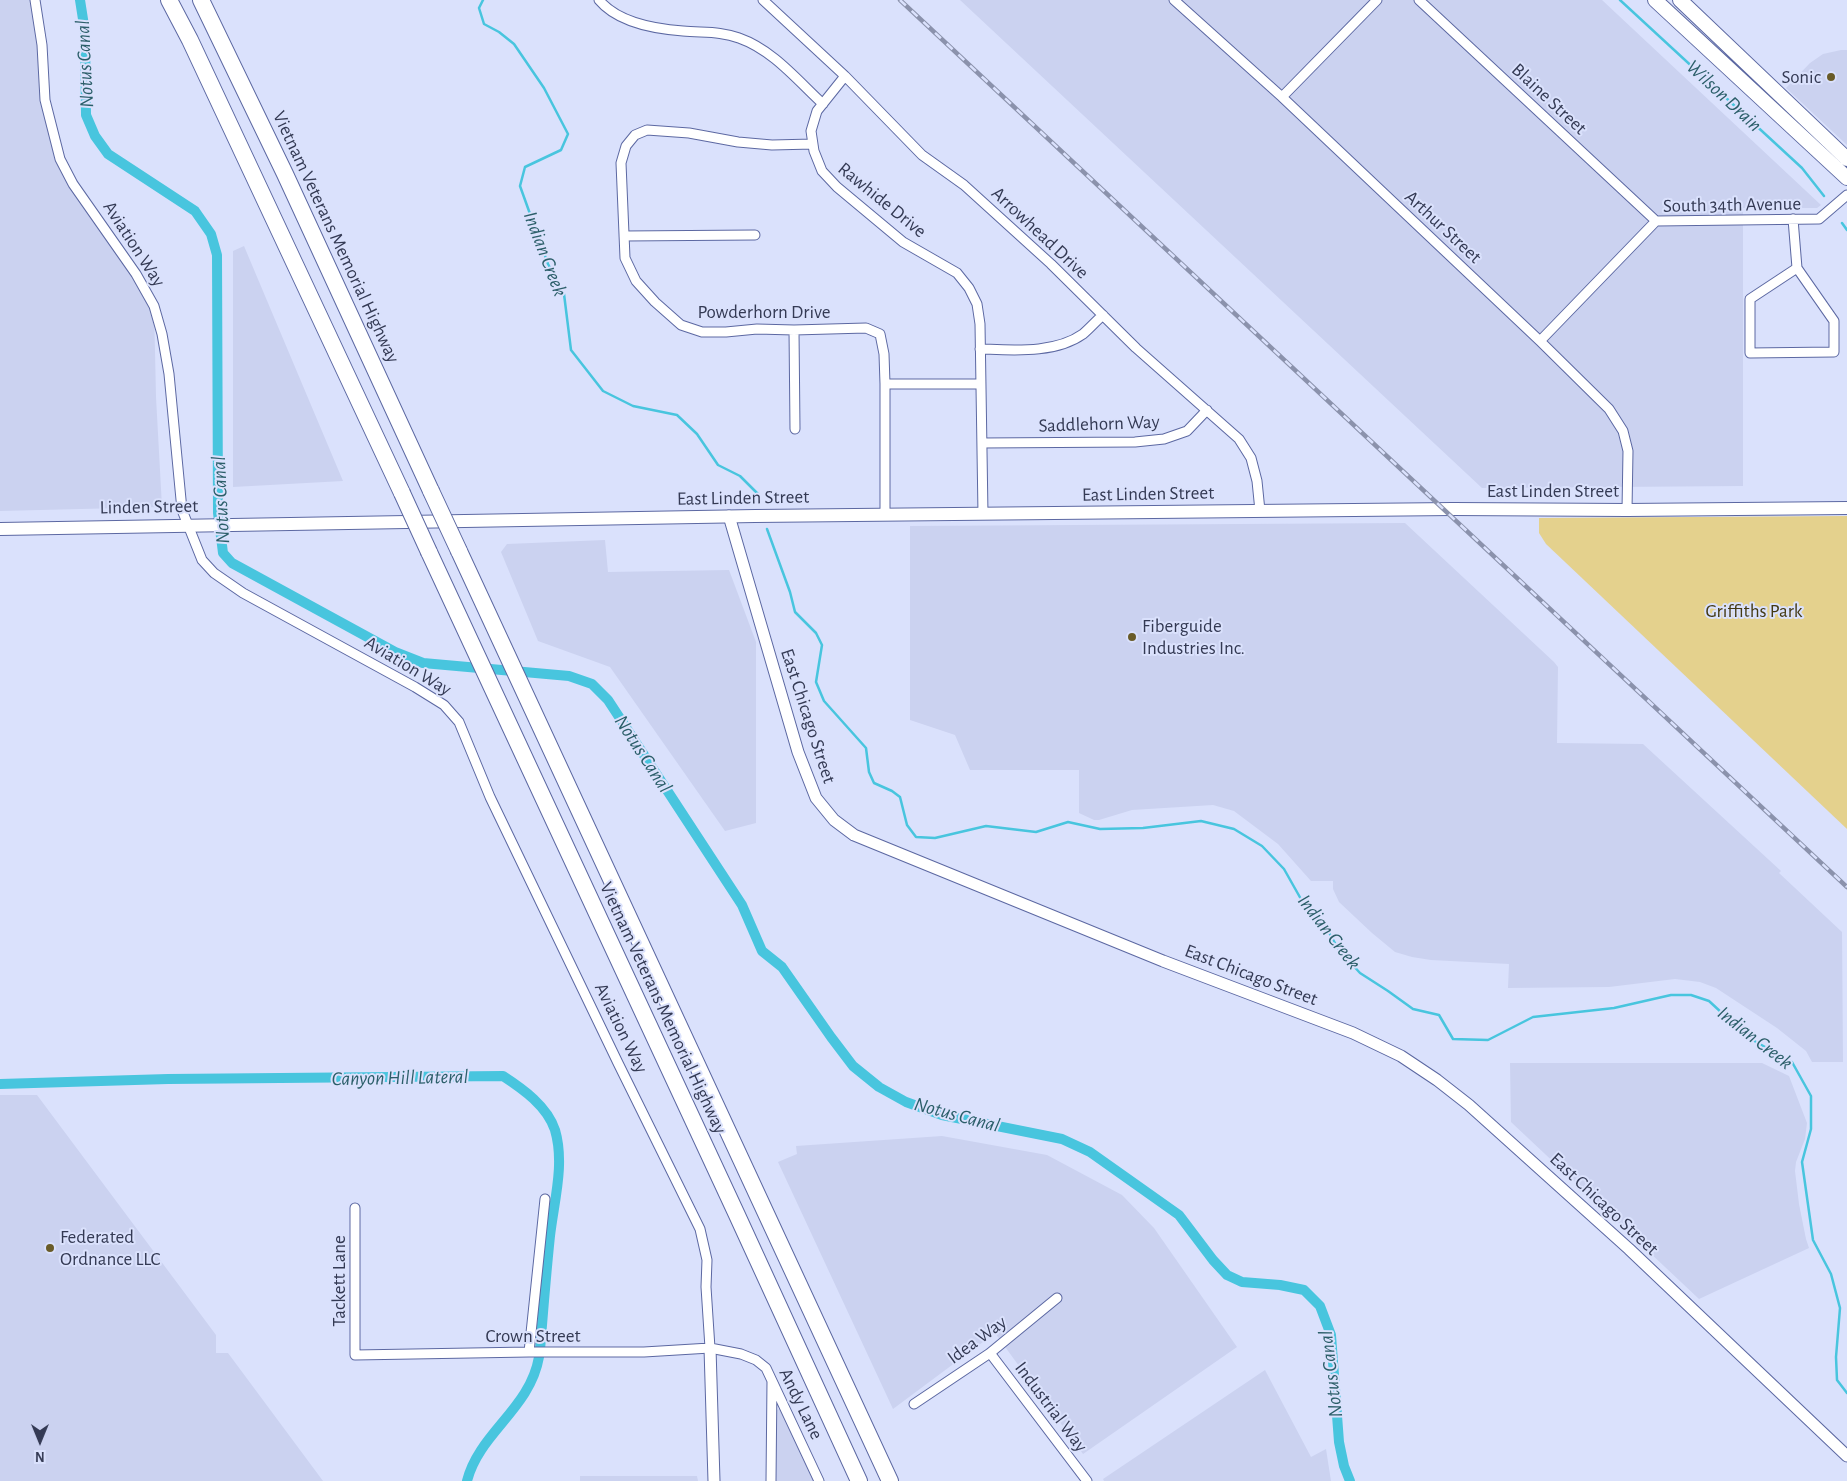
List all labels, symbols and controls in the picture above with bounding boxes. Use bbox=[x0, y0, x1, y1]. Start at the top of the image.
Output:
water label: Notus Canal bbox=[71, 20, 99, 108]
water label: Wilson Drain bbox=[1681, 55, 1767, 137]
street label: Blaine Street bbox=[1507, 58, 1591, 140]
place label: Sonic bbox=[1782, 66, 1821, 88]
marker: Sonic bbox=[1825, 71, 1837, 83]
street label: Vietnam Veterans Memorial Highway bbox=[268, 108, 404, 366]
street label: Rawhide Drive bbox=[833, 157, 931, 243]
street label: Arrowhead Drive bbox=[987, 182, 1093, 284]
street label: Arthur Street bbox=[1400, 186, 1486, 268]
street label: South 34th Avenue bbox=[1663, 192, 1801, 218]
street label: Aviation Way bbox=[98, 197, 170, 291]
water label: Indian Creek bbox=[518, 208, 572, 300]
street label: Powderhorn Drive bbox=[697, 301, 831, 323]
street label: Saddlehorn Way bbox=[1038, 410, 1160, 438]
water label: Notus Canal bbox=[207, 456, 235, 544]
street label: East Linden Street bbox=[1487, 480, 1619, 502]
street label: East Linden Street bbox=[1082, 481, 1214, 507]
street label: East Linden Street bbox=[677, 485, 809, 511]
street label: Linden Street bbox=[100, 495, 198, 519]
park label: Griffiths Park bbox=[1706, 600, 1802, 622]
place label: Fiberguide Industries Inc. bbox=[1142, 615, 1245, 659]
street label: Aviation Way bbox=[360, 631, 456, 701]
marker: Fiberguide Industries Inc. bbox=[1126, 631, 1138, 643]
street label: East Chicago Street bbox=[775, 646, 841, 786]
water label: Notus Canal bbox=[609, 711, 677, 797]
street label: Vietnam Veterans Memorial Highway bbox=[595, 879, 731, 1137]
water label: Indian Creek bbox=[1292, 890, 1366, 974]
street label: East Chicago Street bbox=[1181, 939, 1321, 1011]
street label: Aviation Way bbox=[589, 979, 653, 1077]
water label: Indian Creek bbox=[1713, 1001, 1797, 1075]
water label: Canyon Hill Lateral bbox=[331, 1065, 469, 1091]
water label: Notus Canal bbox=[912, 1092, 1002, 1138]
street label: East Chicago Street bbox=[1545, 1148, 1663, 1260]
place label: Federated Ordnance LLC bbox=[60, 1226, 160, 1270]
street label: Tackett Lane bbox=[328, 1235, 350, 1327]
marker: Federated Ordnance LLC bbox=[44, 1242, 56, 1254]
street label: Idea Way bbox=[943, 1311, 1011, 1369]
street label: Crown Street bbox=[485, 1325, 581, 1347]
water label: Notus Canal bbox=[1314, 1329, 1348, 1419]
street label: Industrial Way bbox=[1010, 1357, 1092, 1457]
street label: Andy Lane bbox=[774, 1365, 828, 1443]
north arrow bbox=[15, 1416, 65, 1466]
text: N bbox=[35, 1449, 45, 1463]

